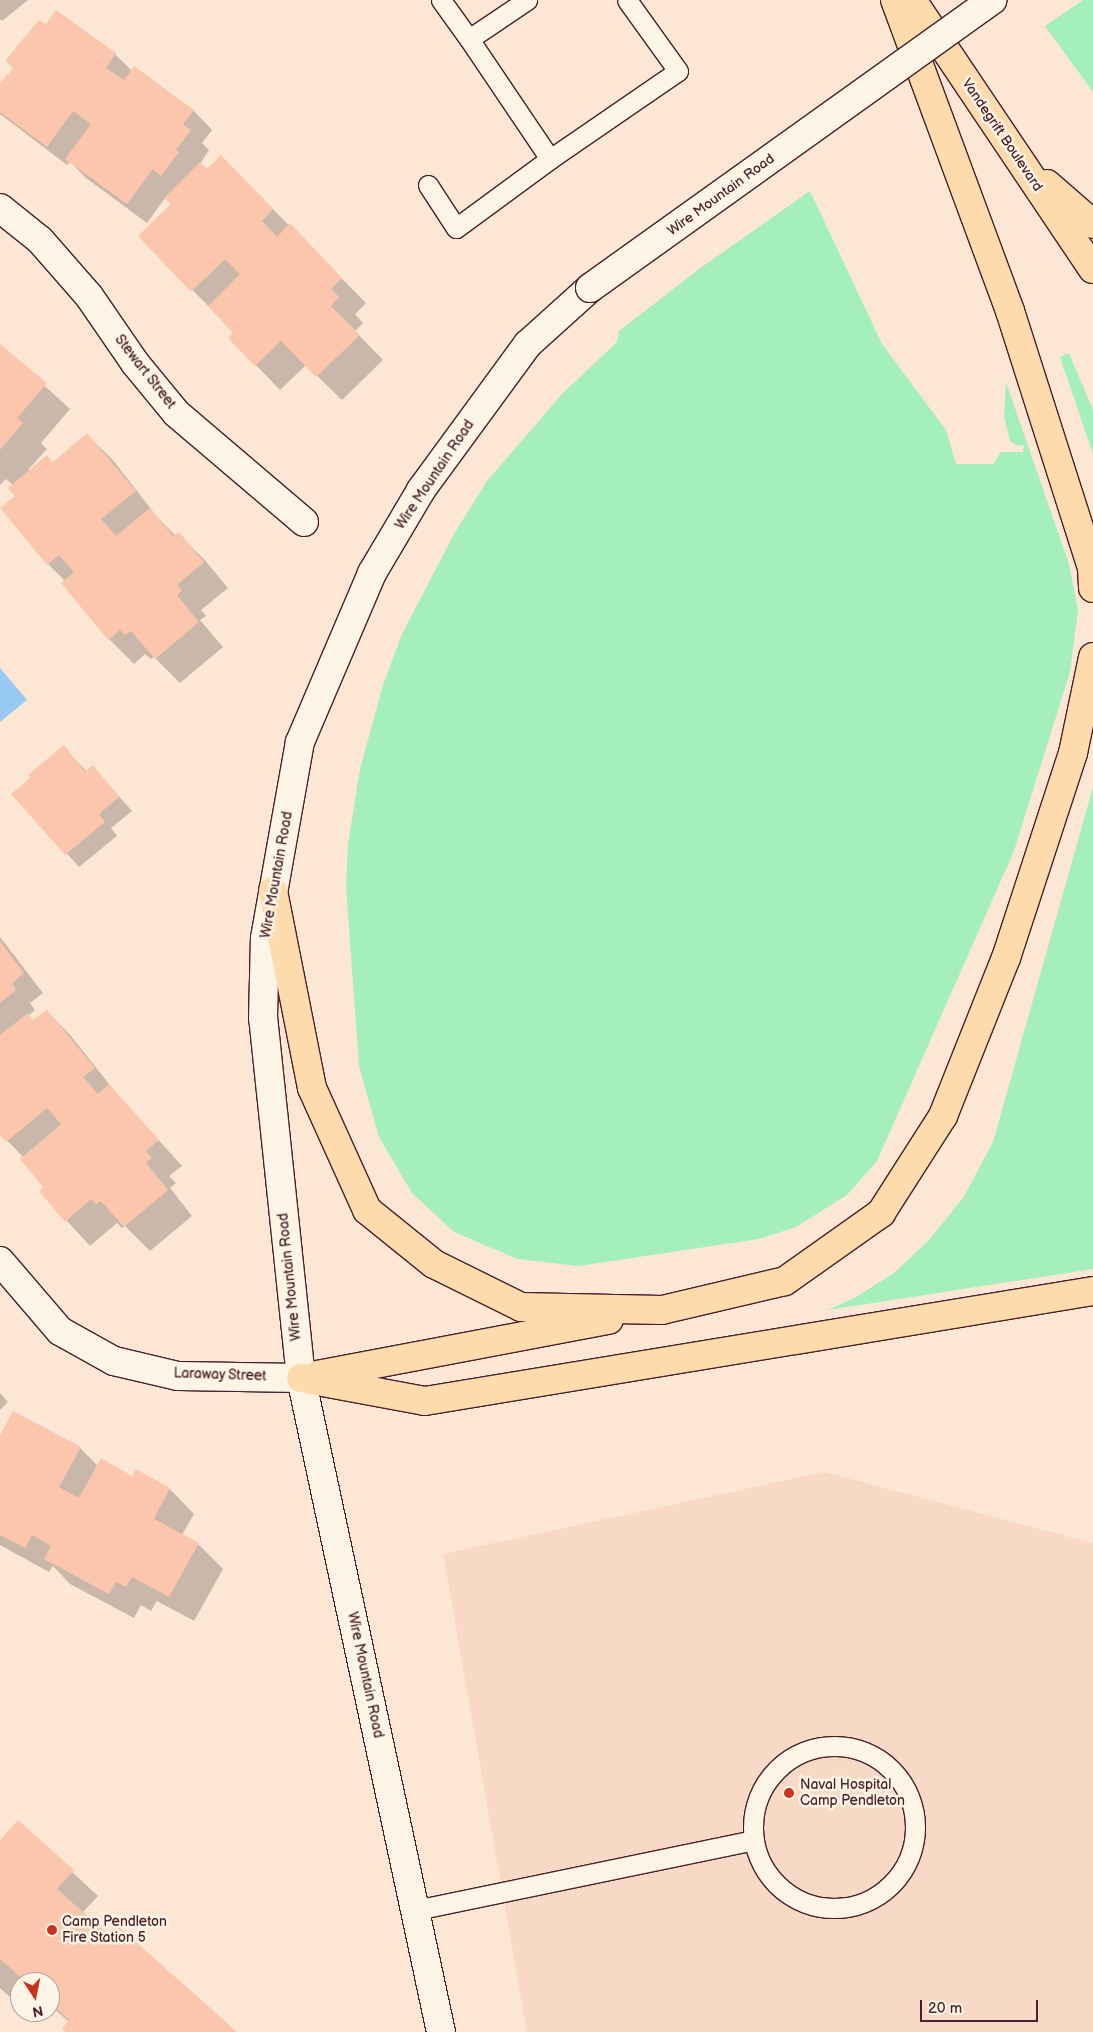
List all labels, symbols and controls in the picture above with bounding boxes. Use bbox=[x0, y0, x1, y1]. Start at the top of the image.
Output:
street label: Vandegrift Boulevard bbox=[958, 75, 1046, 195]
street label: Wire Mountain Road bbox=[664, 150, 778, 240]
street label: Stewart Street bbox=[111, 332, 179, 412]
street label: Wire Mountain Road bbox=[392, 417, 478, 533]
street label: Wire Mountain Road bbox=[258, 810, 296, 940]
street label: Wire Mountain Road bbox=[275, 1212, 305, 1342]
street label: Laraway Street bbox=[173, 1365, 267, 1385]
street label: Wire Mountain Road bbox=[343, 1610, 387, 1740]
place label: Naval Hospital Camp Pendleton bbox=[800, 1777, 905, 1810]
marker: Naval Hospital Camp Pendleton bbox=[782, 1786, 796, 1800]
place label: Camp Pendleton Fire Station 5 bbox=[62, 1914, 167, 1946]
marker: Camp Pendleton Fire Station 5 bbox=[46, 1924, 58, 1936]
north arrow bbox=[10, 1972, 60, 2022]
scale bar bbox=[923, 1990, 1040, 2022]
text: 20 m bbox=[928, 1999, 962, 2018]
text: N bbox=[31, 2002, 45, 2021]

